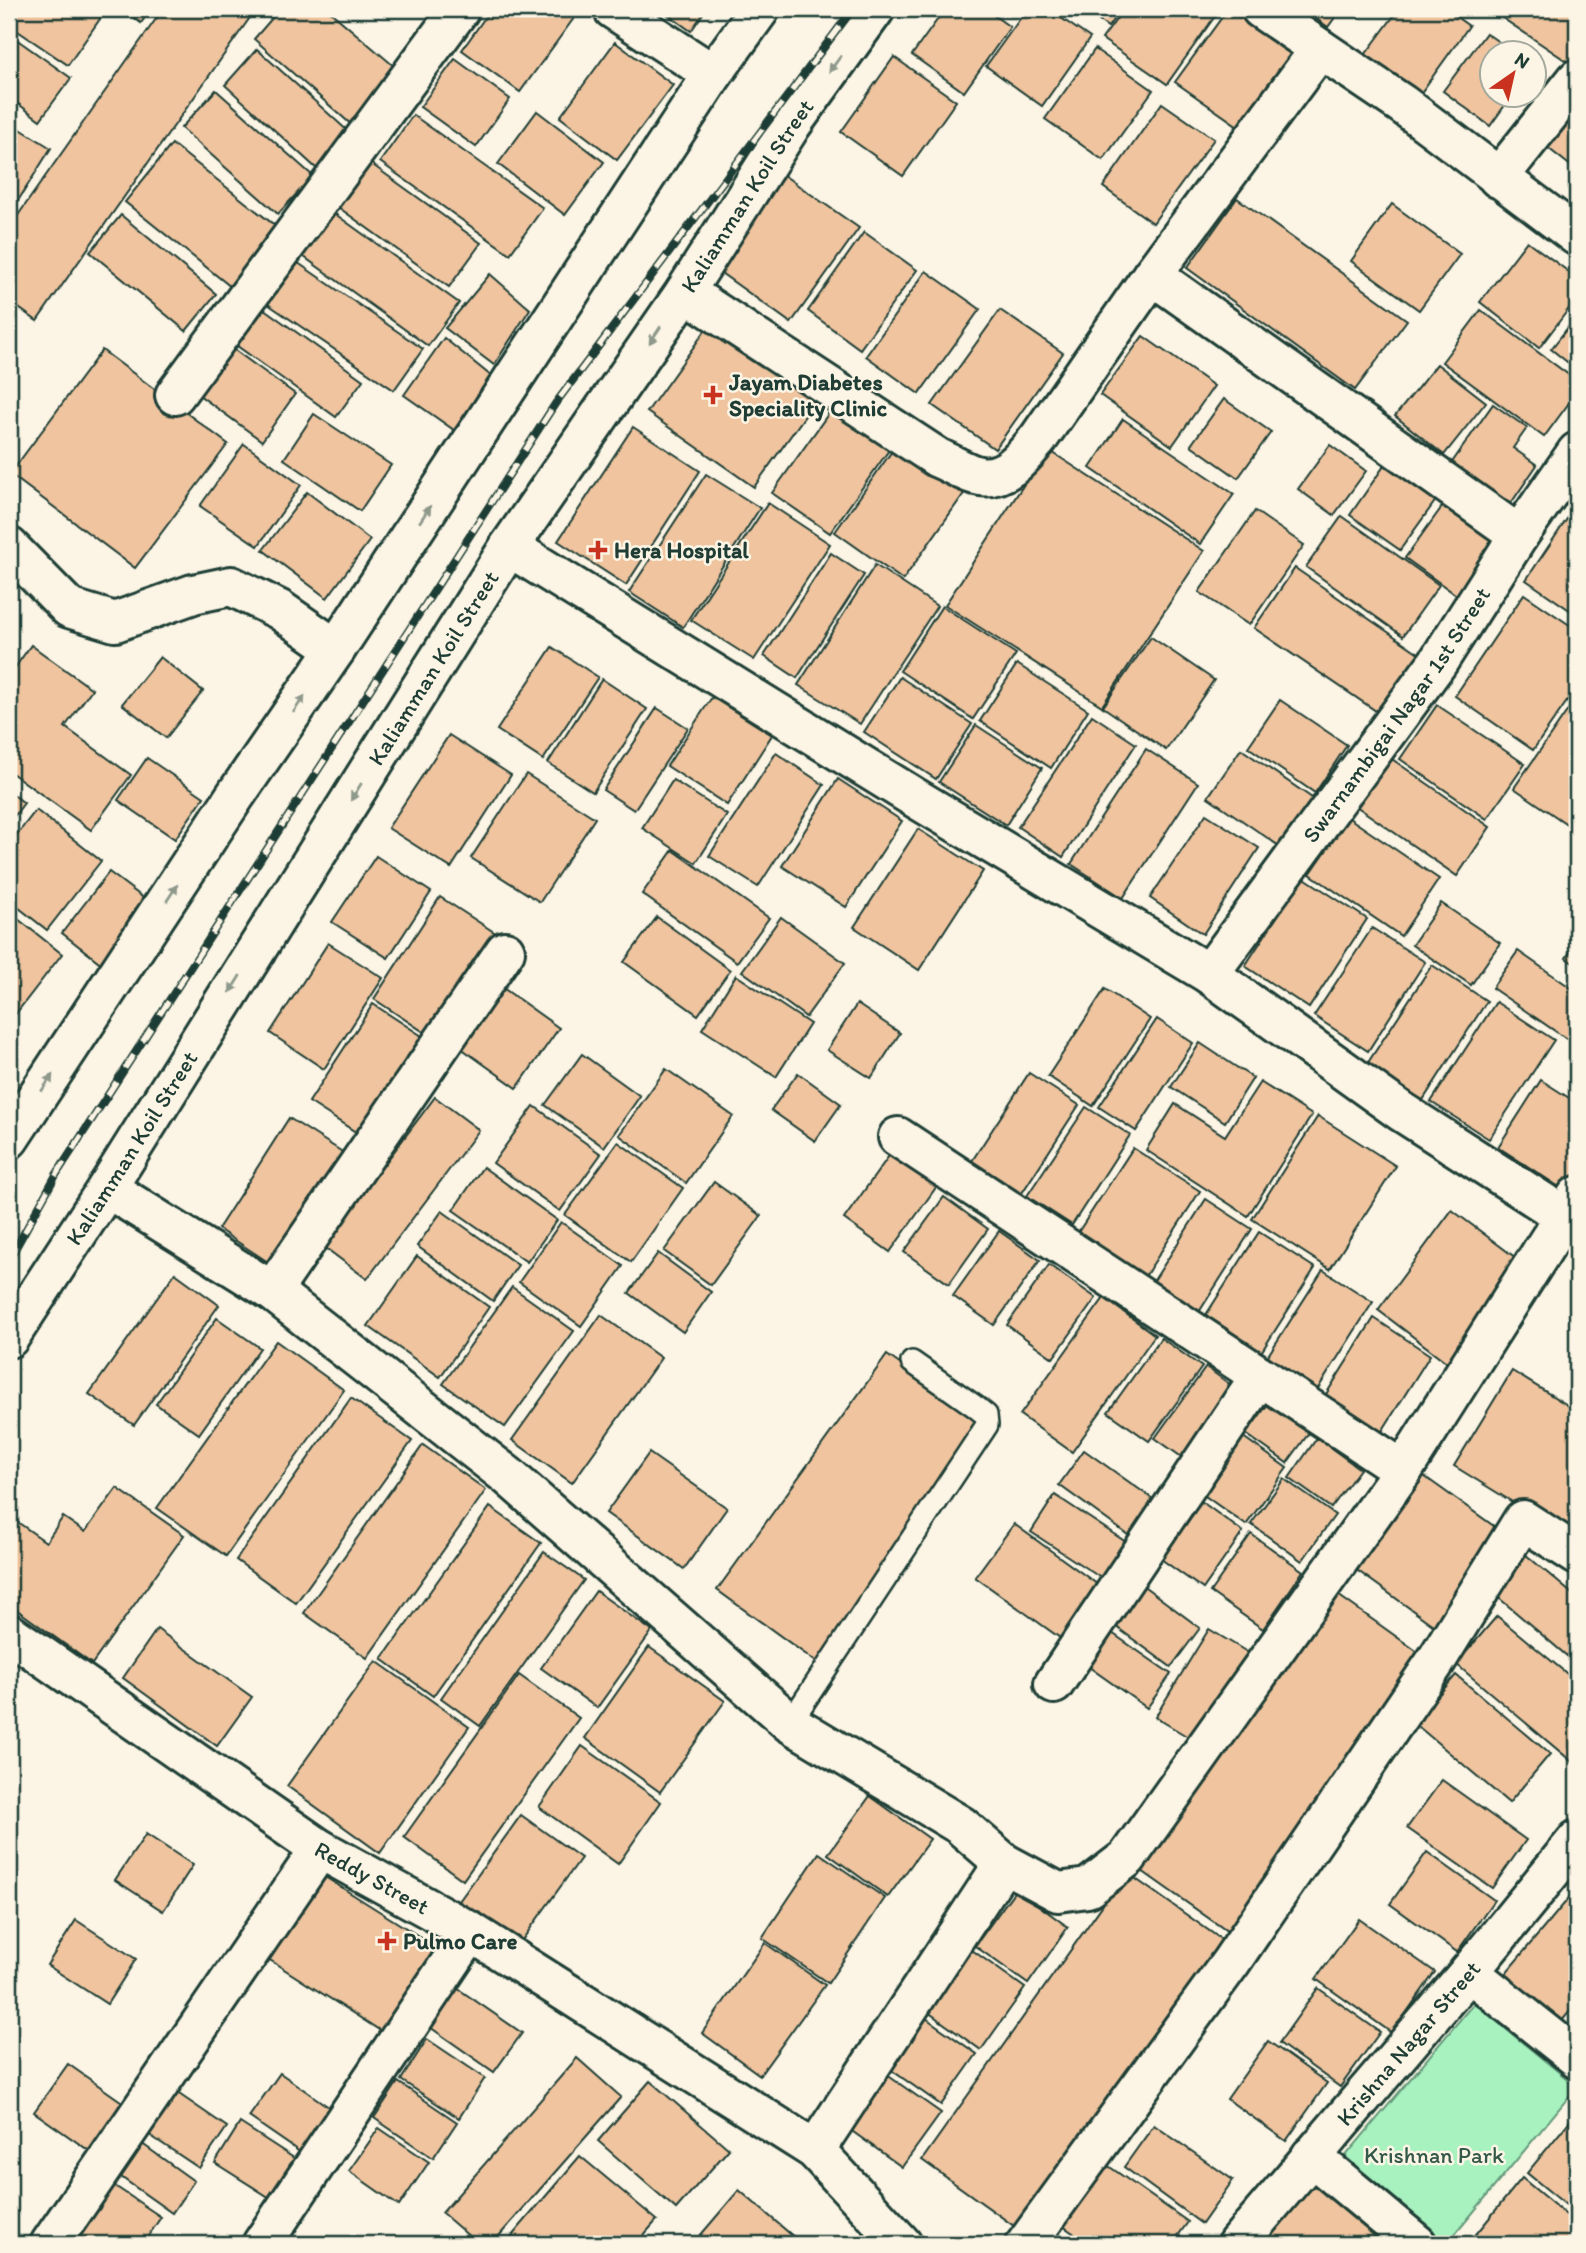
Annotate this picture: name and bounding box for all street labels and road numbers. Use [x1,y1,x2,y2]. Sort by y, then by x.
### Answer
street label: Kaliamman Koil Street [674,93,820,298]
street label: Kaliamman Koil Street [362,565,505,770]
street label: Swarnambigai Nagar 1st Street [1296,582,1496,848]
street label: Kaliamman Koil Street [60,1046,204,1250]
street label: Reddy Street [310,1835,435,1921]
street label: Krishna Nagar Street [1330,1955,1487,2131]

